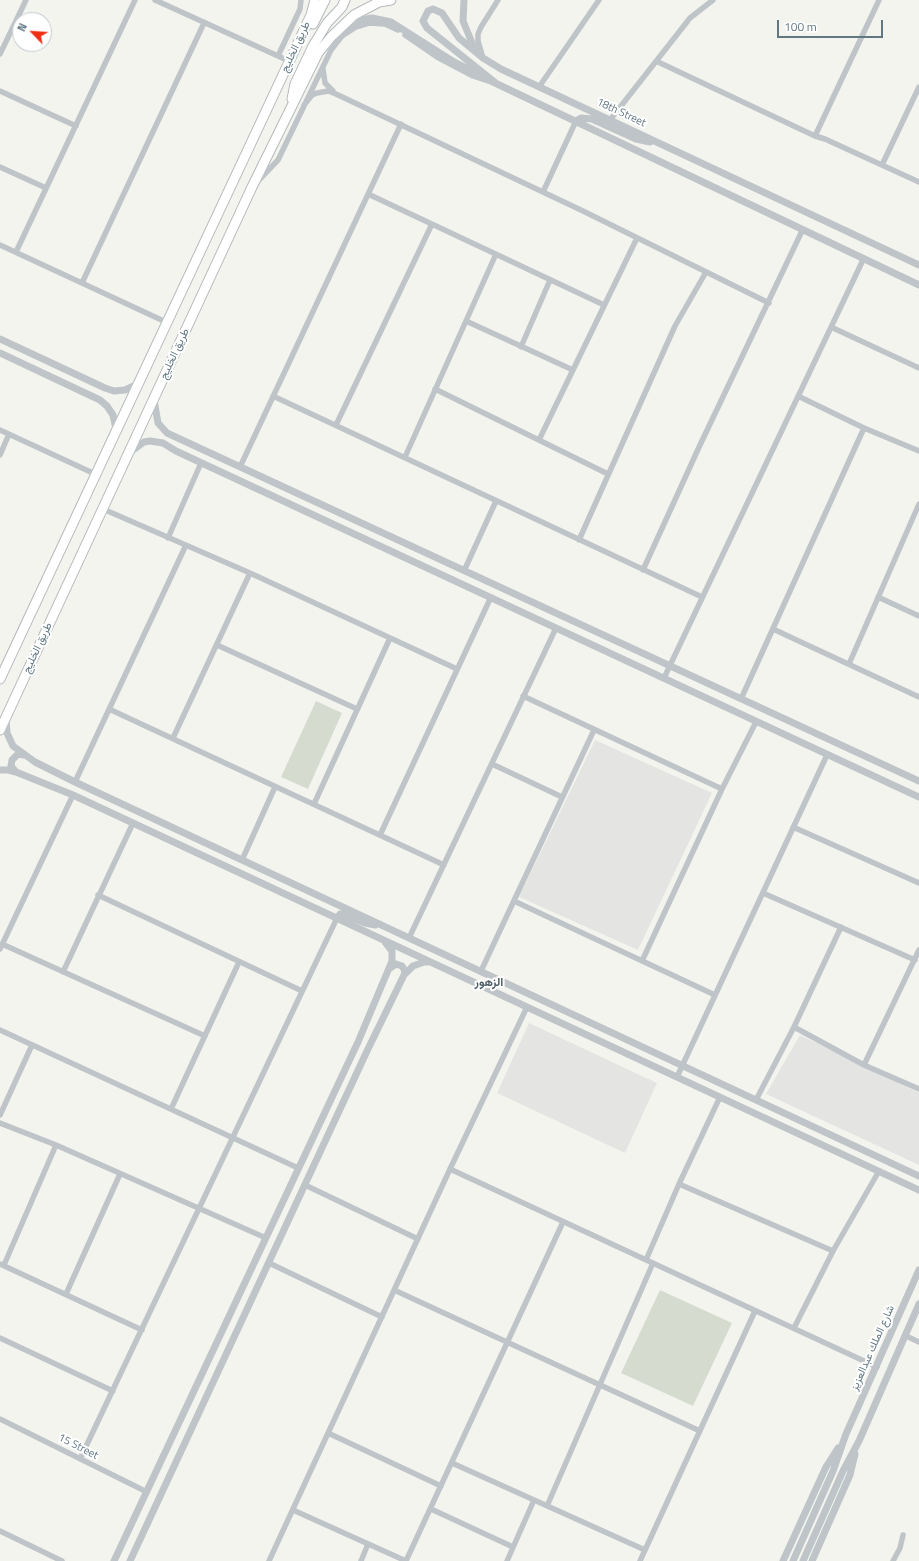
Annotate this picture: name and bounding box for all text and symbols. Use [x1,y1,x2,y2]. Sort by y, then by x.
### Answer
north arrow [12,12,52,52]
scale bar [779,12,885,38]
text: 100 m [784,17,817,36]
street label: طريق الخليج [278,19,314,75]
text: N [13,21,31,34]
street label: 18th Street [594,96,648,130]
street label: طريق الخليج [157,326,193,382]
street label: طريق الخليج [20,620,56,676]
district label: الزهور [475,976,503,990]
street label: شارع الملك عبدالعزيز [848,1303,898,1393]
street label: 15 Street [56,1431,100,1463]

